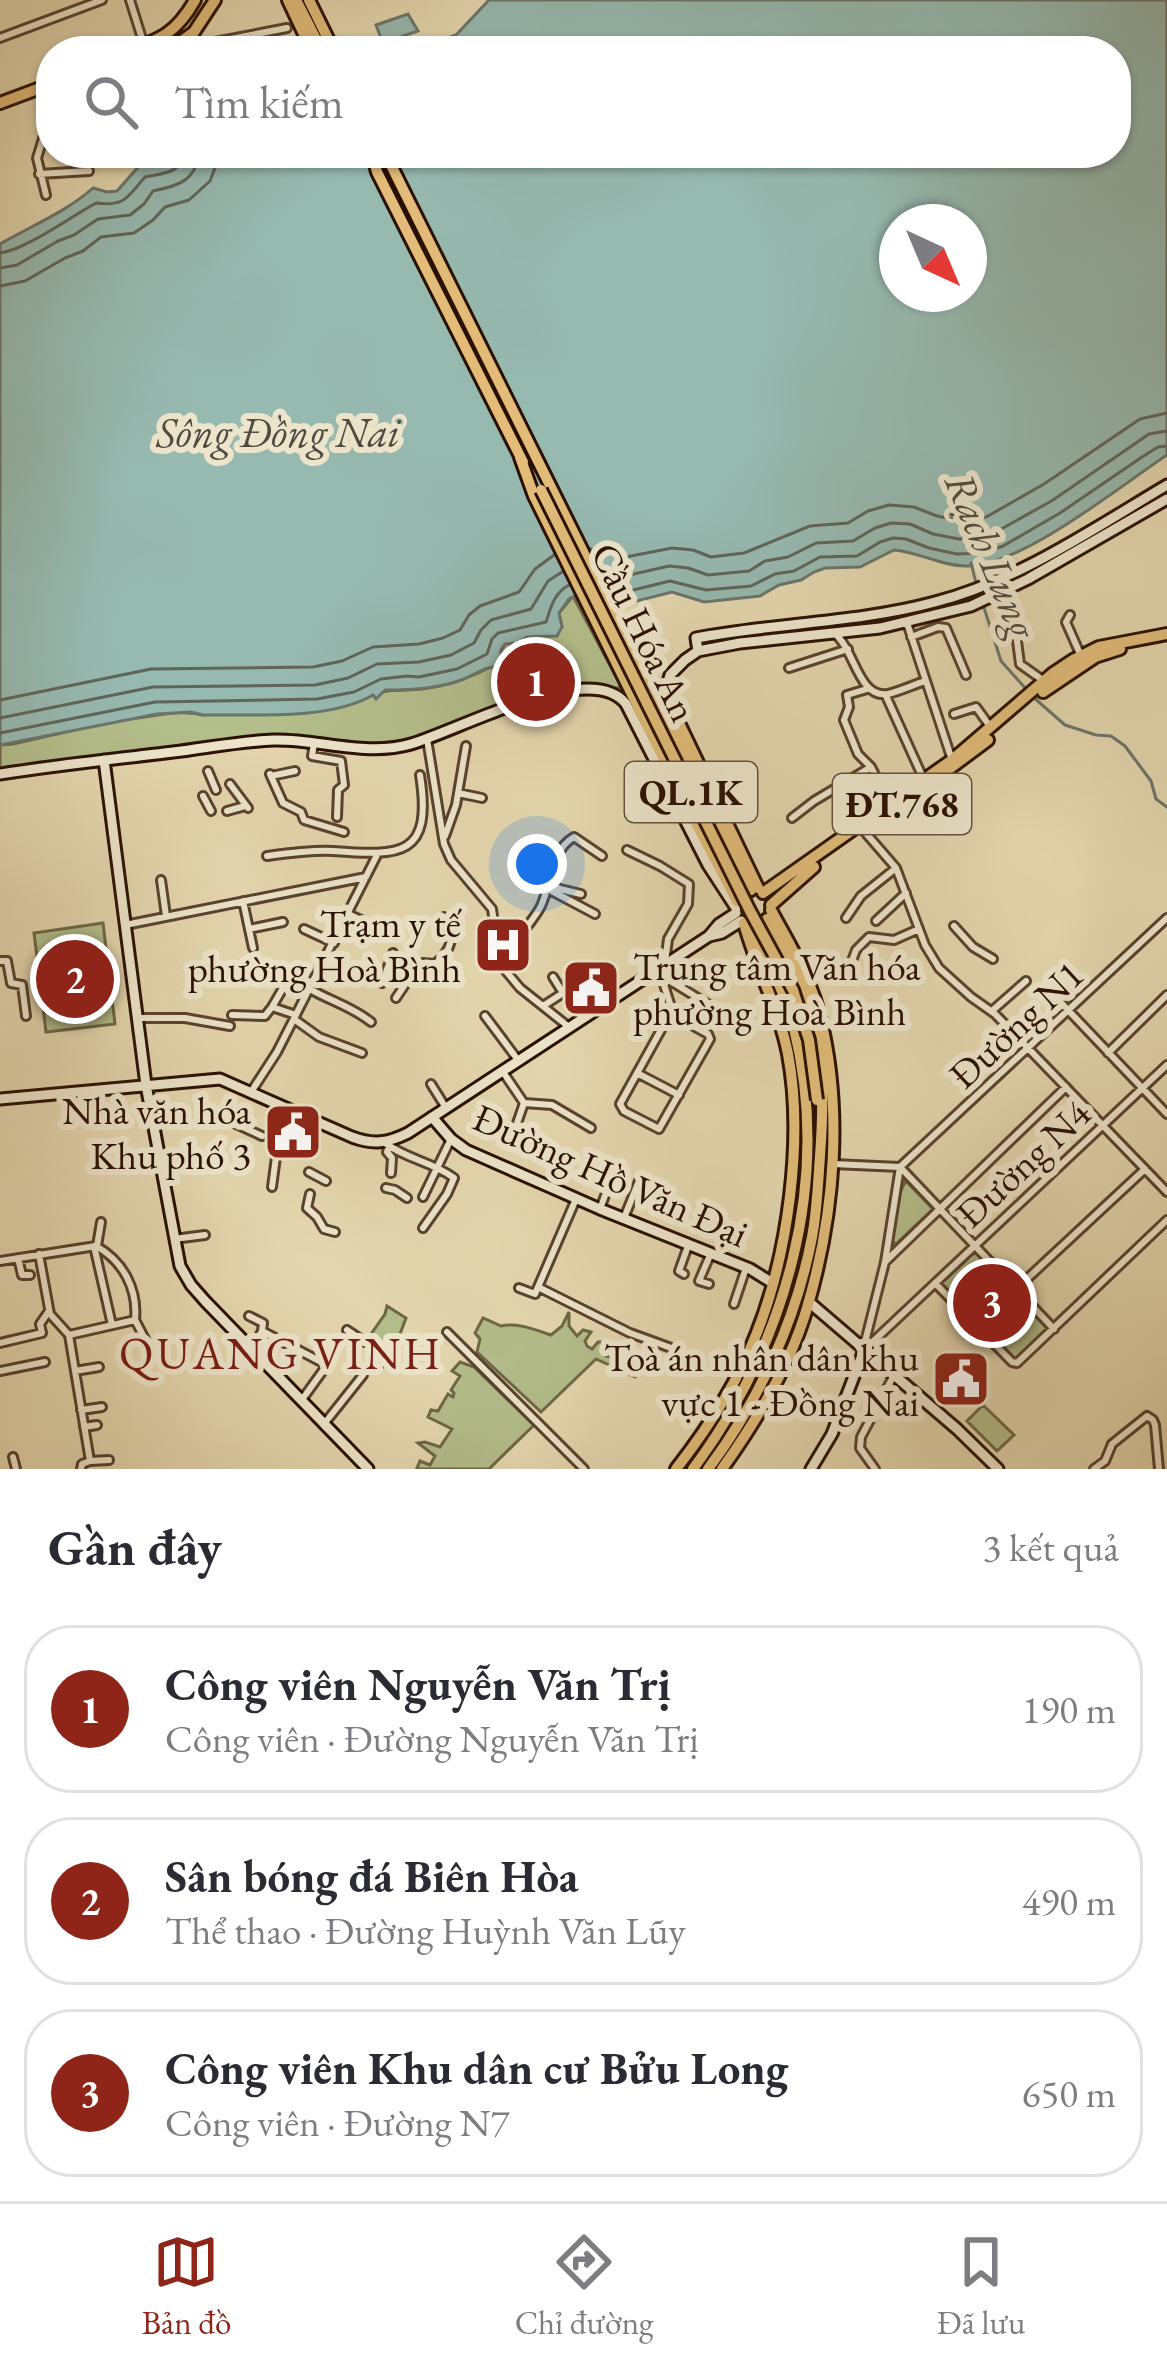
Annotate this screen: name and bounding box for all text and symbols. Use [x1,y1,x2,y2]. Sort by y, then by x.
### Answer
search box [36,36,1131,168]
icon: search [78,69,144,135]
text: Tìm kiếm [174,73,344,131]
north arrow [879,204,987,312]
water label: Sông Đồng Nai [155,405,401,460]
water label: Rạch Lung [932,464,1052,648]
street label: Cầu Hóa An [579,534,710,730]
pin: 1 [497,637,575,727]
road number: QL.1K [625,762,757,822]
road number: ĐT.768 [833,774,971,834]
your location [507,834,567,894]
place label: Trạm y tế phường Hoà Bình [188,898,463,994]
hospital icon: Trạm y tế phường Hoà Bình [472,914,534,976]
pin: 2 [36,934,114,1024]
place label: Trung tâm Văn hóa phường Hoà Bình [633,941,921,1037]
street label: Đường N1 [938,949,1094,1100]
public building icon: Trung tâm Văn hóa phường Hoà Bình [560,957,622,1019]
place label: Nhà văn hóa Khu phố 3 [62,1085,251,1181]
street label: Đường N4 [945,1088,1102,1239]
street label: Đường Hồ Văn Đại [465,1092,756,1259]
public building icon: Nhà văn hóa Khu phố 3 [262,1101,324,1163]
pin: 3 [953,1258,1031,1348]
district label: QUANG VINH [119,1324,443,1382]
place label: Toà án nhân dân khu vực 1 - Đồng Nai [604,1332,919,1428]
public building icon: Toà án nhân dân khu vực 1 - Đồng Nai [930,1348,992,1410]
text: Gần đây [48,1514,222,1580]
text: 3 kết quả [982,1522,1119,1573]
text: Công viên Nguyễn Văn Trị [165,1655,671,1713]
text: 1 [80,1684,100,1735]
text: 190 m [1022,1684,1116,1735]
text: Công viên · Đường Nguyễn Văn Trị [165,1713,699,1764]
text: Sân bóng đá Biên Hòa [165,1847,579,1905]
text: 2 [80,1876,100,1927]
text: 490 m [1022,1876,1116,1927]
text: Thể thao · Đường Huỳnh Văn Lũy [165,1905,686,1956]
text: Công viên Khu dân cư Bửu Long [165,2039,788,2097]
text: 3 [80,2068,100,2119]
text: 650 m [1022,2068,1116,2119]
text: Công viên · Đường N7 [165,2097,509,2148]
tab: Bản đồ [142,2229,231,2344]
tab: Chỉ đường [515,2229,653,2344]
tab: Đã lưu [937,2229,1025,2344]

